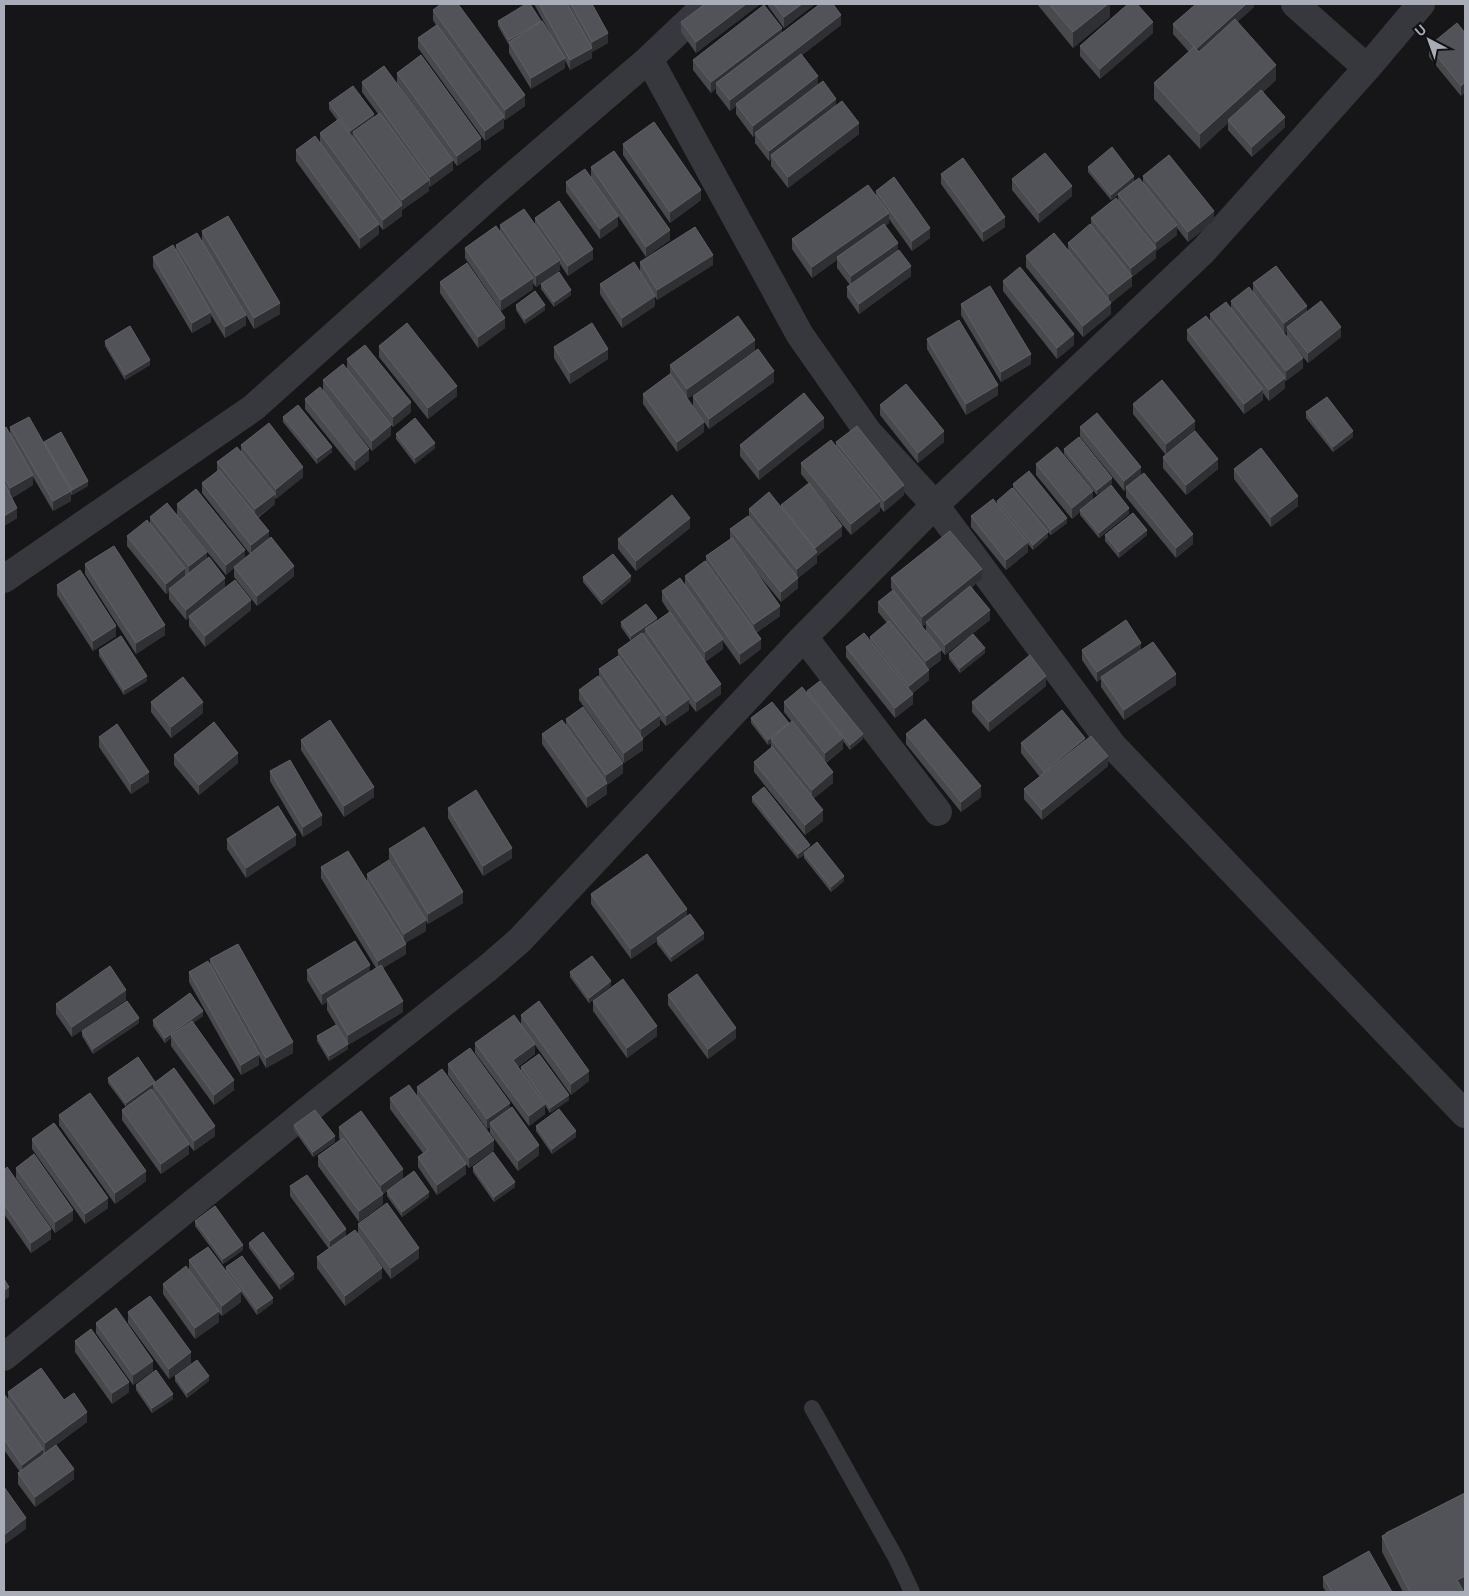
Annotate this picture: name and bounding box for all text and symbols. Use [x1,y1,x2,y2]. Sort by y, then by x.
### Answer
north arrow [1404,15,1454,65]
text: U [1412,21,1429,39]

